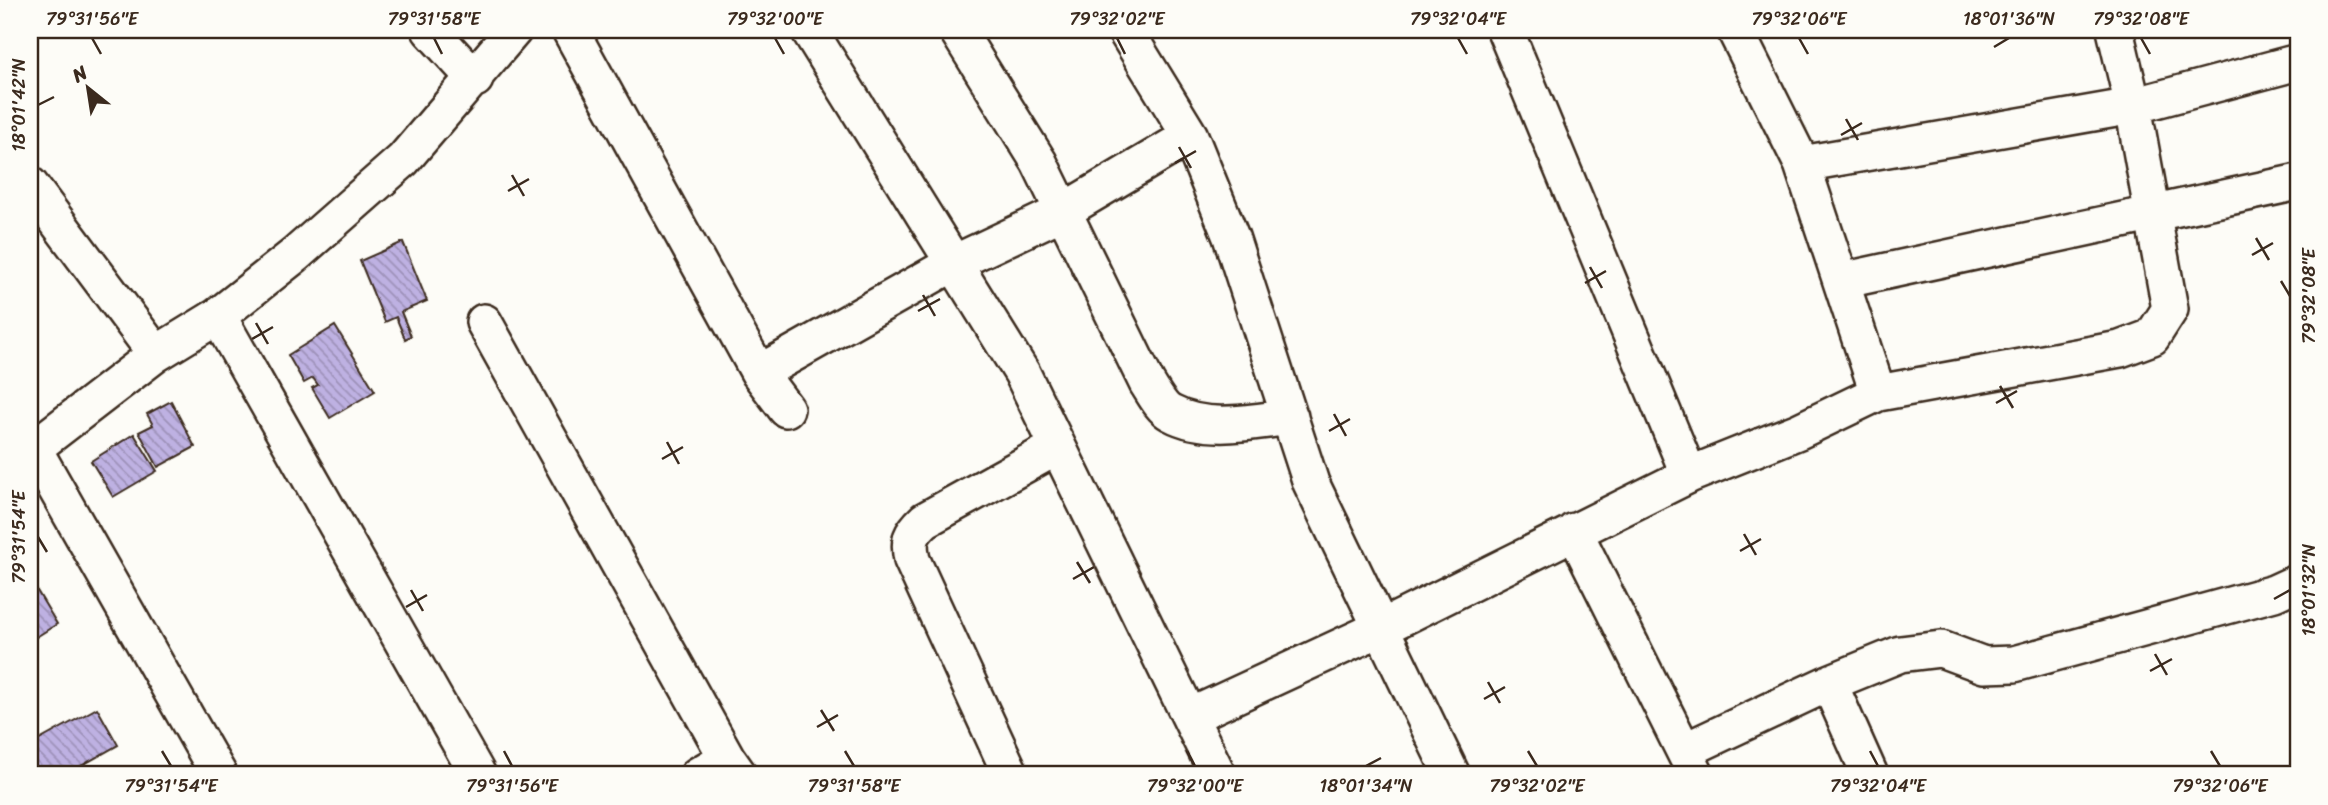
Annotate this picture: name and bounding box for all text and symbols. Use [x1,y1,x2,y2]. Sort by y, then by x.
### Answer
text: 79°31'56"E [46,3,139,35]
text: 79°31'58"E [388,3,481,35]
text: 79°32'00"E [727,3,824,35]
text: 79°32'02"E [1069,3,1166,35]
text: 79°32'04"E [1410,3,1507,35]
text: 79°32'06"E [1751,3,1848,35]
text: 18°01'36"N [1963,3,2056,35]
text: 79°32'08"E [2093,3,2190,35]
north arrow [52,52,122,122]
text: N [65,56,94,92]
text: 18°01'42"N [3,58,35,152]
text: 79°32'08"E [2293,247,2325,344]
text: 79°31'54"E [3,489,35,584]
text: 18°01'32"N [2293,543,2325,636]
text: 79°31'54"E [124,770,219,802]
text: 79°31'56"E [466,770,559,802]
text: 79°31'58"E [808,770,901,802]
text: 79°32'00"E [1147,770,1244,802]
text: 18°01'34"N [1319,770,1413,802]
text: 79°32'02"E [1489,770,1586,802]
text: 79°32'04"E [1830,770,1927,802]
text: 79°32'06"E [2172,770,2269,802]

